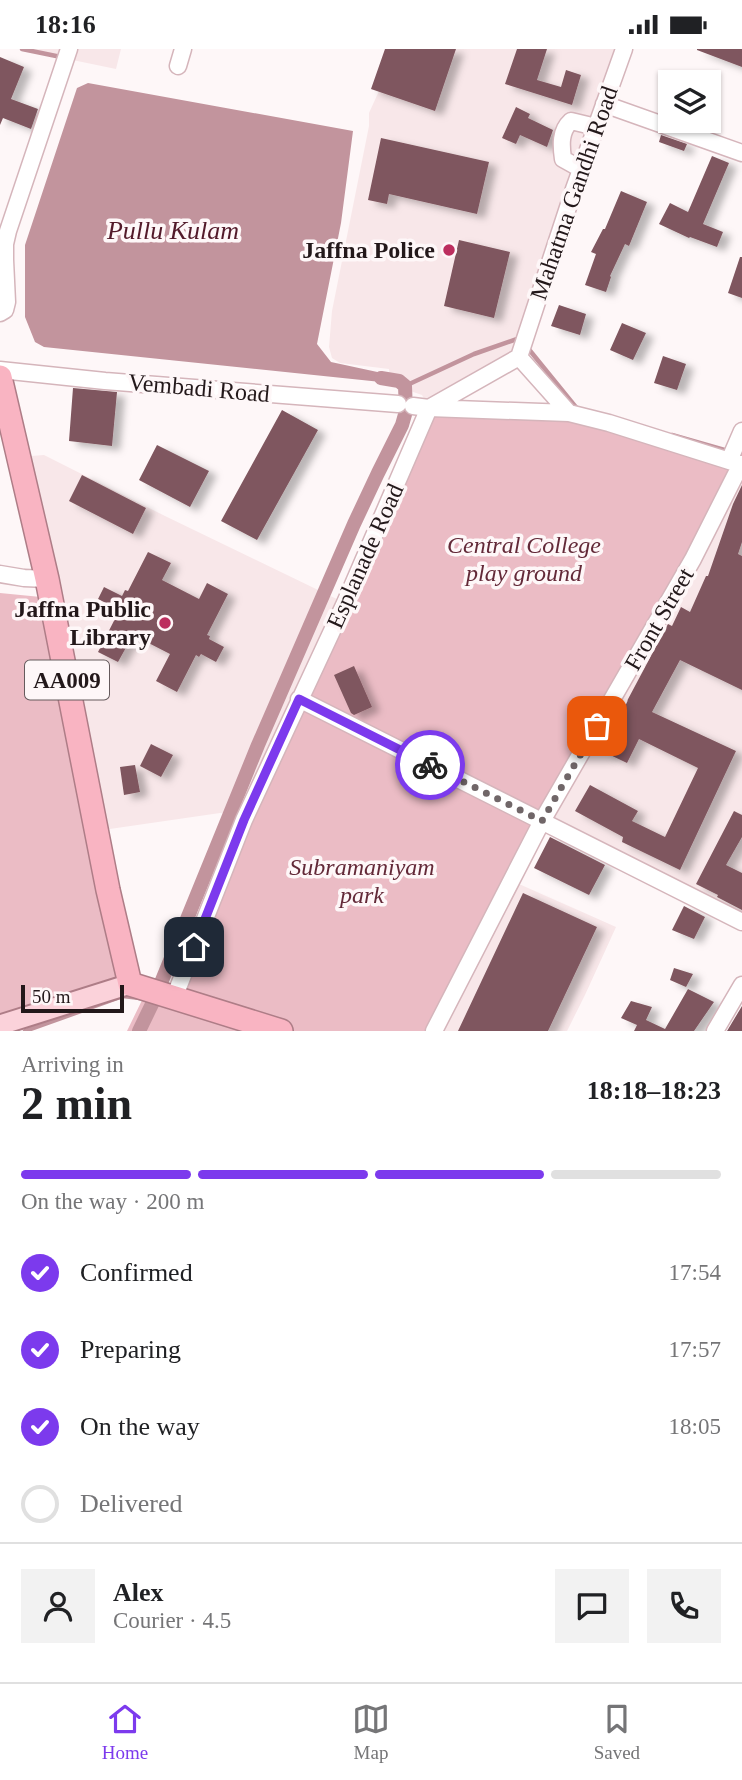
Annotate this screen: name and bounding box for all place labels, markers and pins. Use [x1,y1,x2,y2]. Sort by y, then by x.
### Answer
place label: Jaffna Police [302,237,435,263]
marker: Jaffna Police [441,242,457,258]
place label: Jaffna Public Library [14,596,151,650]
marker: Jaffna Public Library [157,615,173,631]
pin [567,696,627,756]
pin [164,917,224,977]

